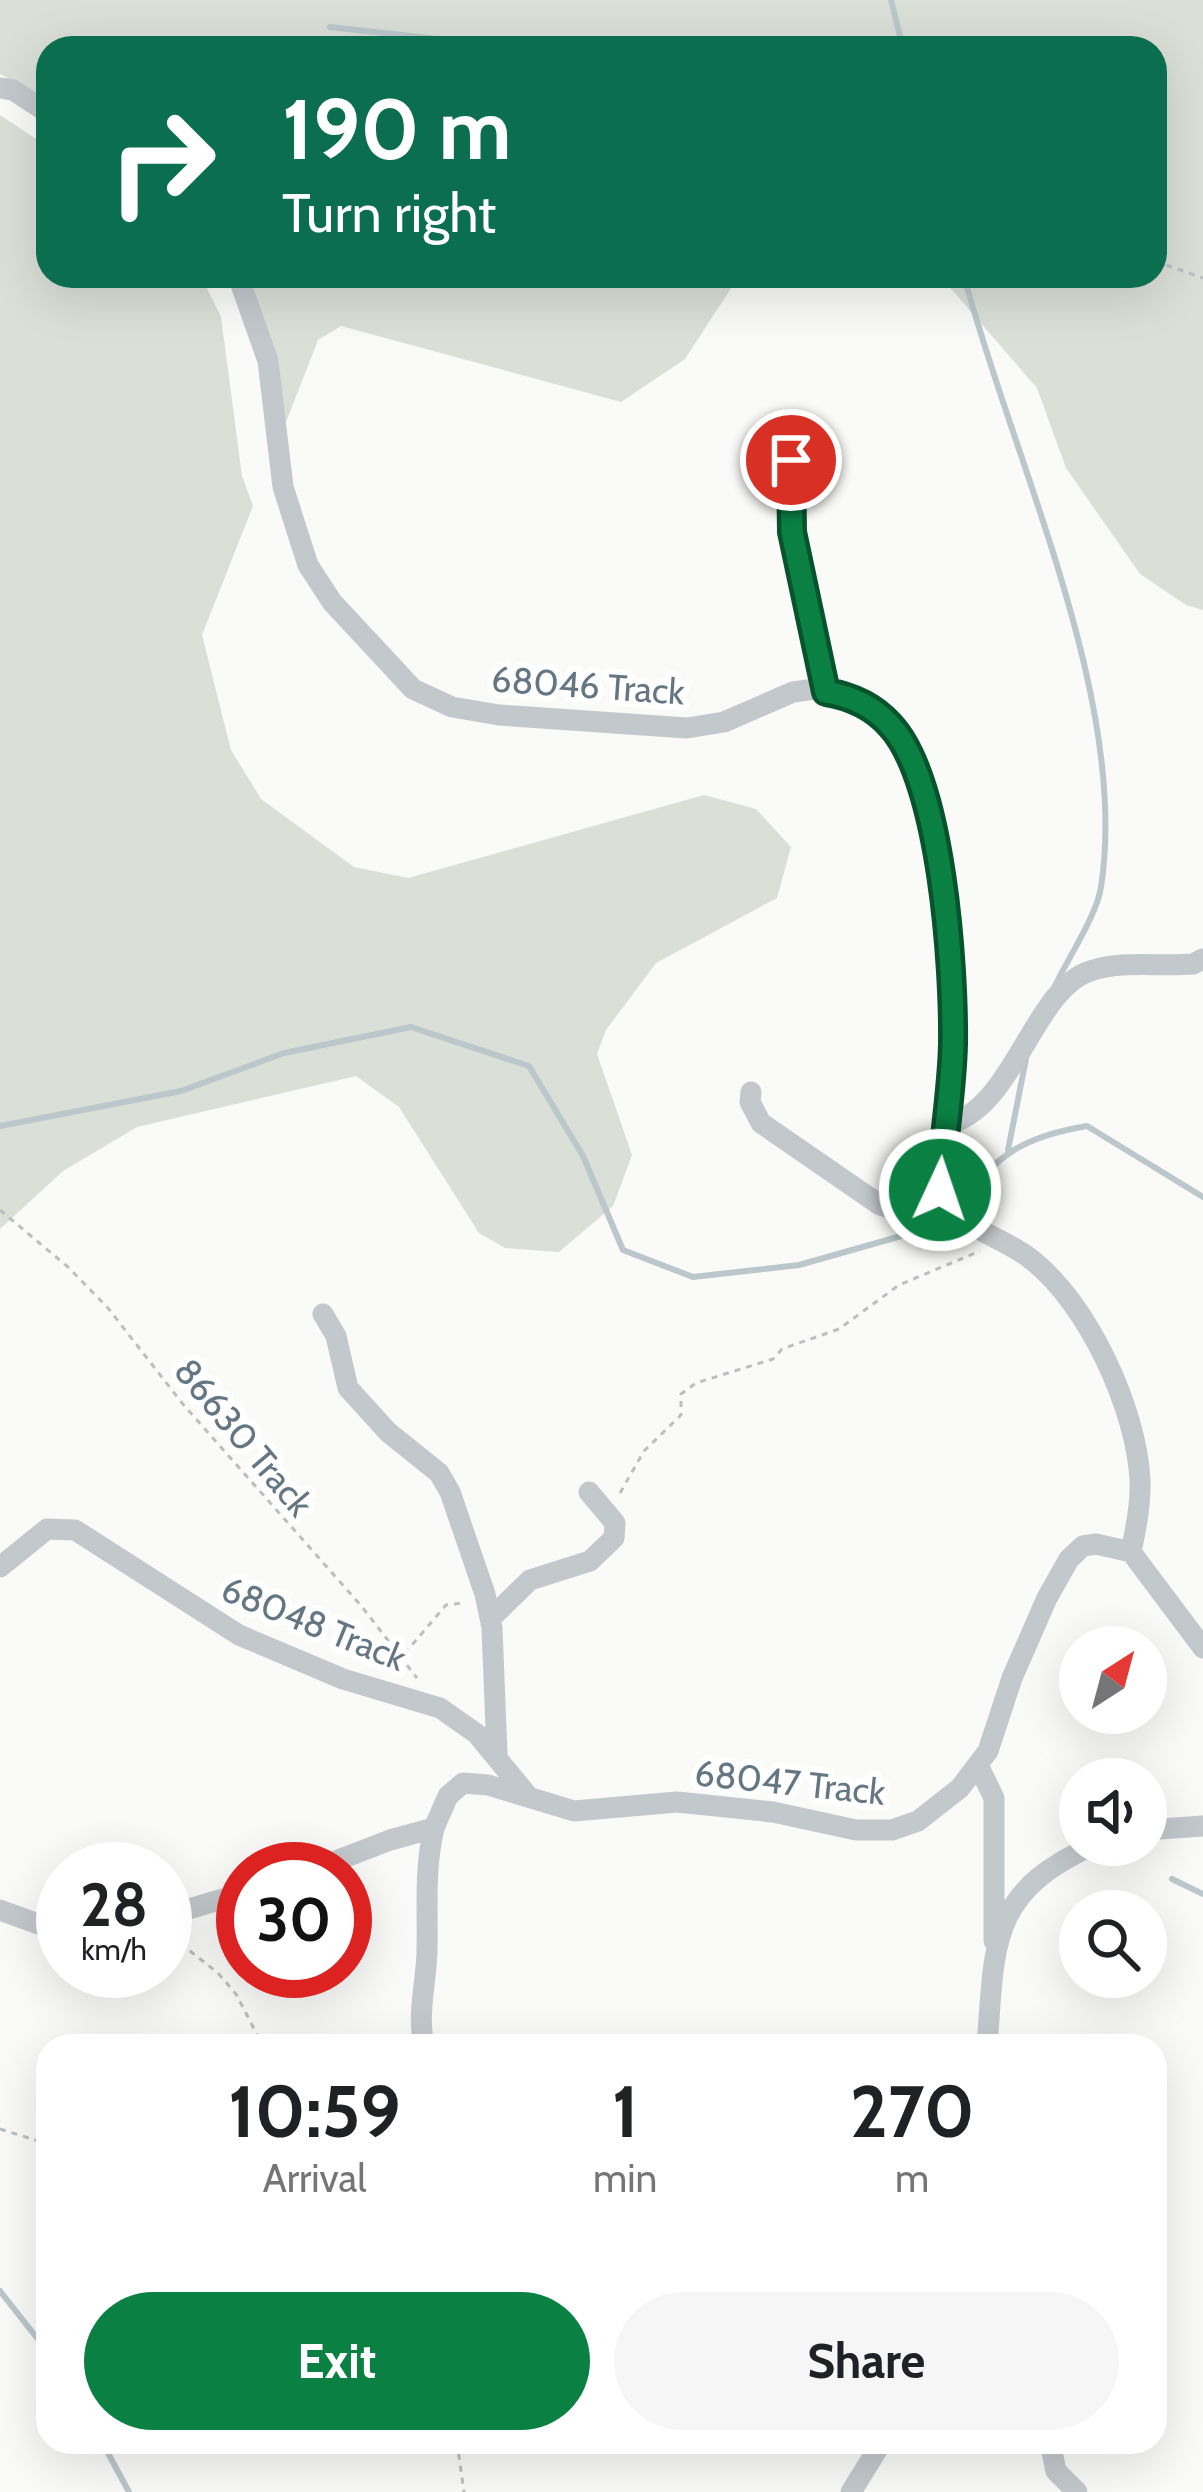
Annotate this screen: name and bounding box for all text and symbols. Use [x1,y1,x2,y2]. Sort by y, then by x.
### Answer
text: 190 m [282,78,511,180]
icon: right [84,84,240,240]
text: Turn right [282,180,496,246]
pin [740,409,842,511]
icon: arrive [758,427,824,493]
street label: 68046 Track [490,656,687,714]
position arrow [877,1127,1003,1253]
street label: 86630 Track [165,1349,323,1525]
street label: 68048 Track [215,1566,413,1680]
north arrow [1059,1626,1167,1734]
map controls [1059,1626,1167,1998]
street label: 68047 Track [693,1750,888,1814]
button: sound [1059,1758,1167,1866]
speed limit sign: 30 [216,1842,372,1998]
text: 28 [80,1868,148,1941]
button: search [1059,1890,1167,1998]
text: km/h [81,1931,147,1968]
text: 10:59 [228,2068,401,2155]
text: 1 [612,2068,639,2155]
text: 270 [850,2068,975,2155]
text: Arrival [263,2154,366,2202]
text: min [593,2154,657,2202]
text: m [895,2154,929,2202]
button: Exit [84,2292,590,2430]
button: Share [614,2292,1119,2430]

